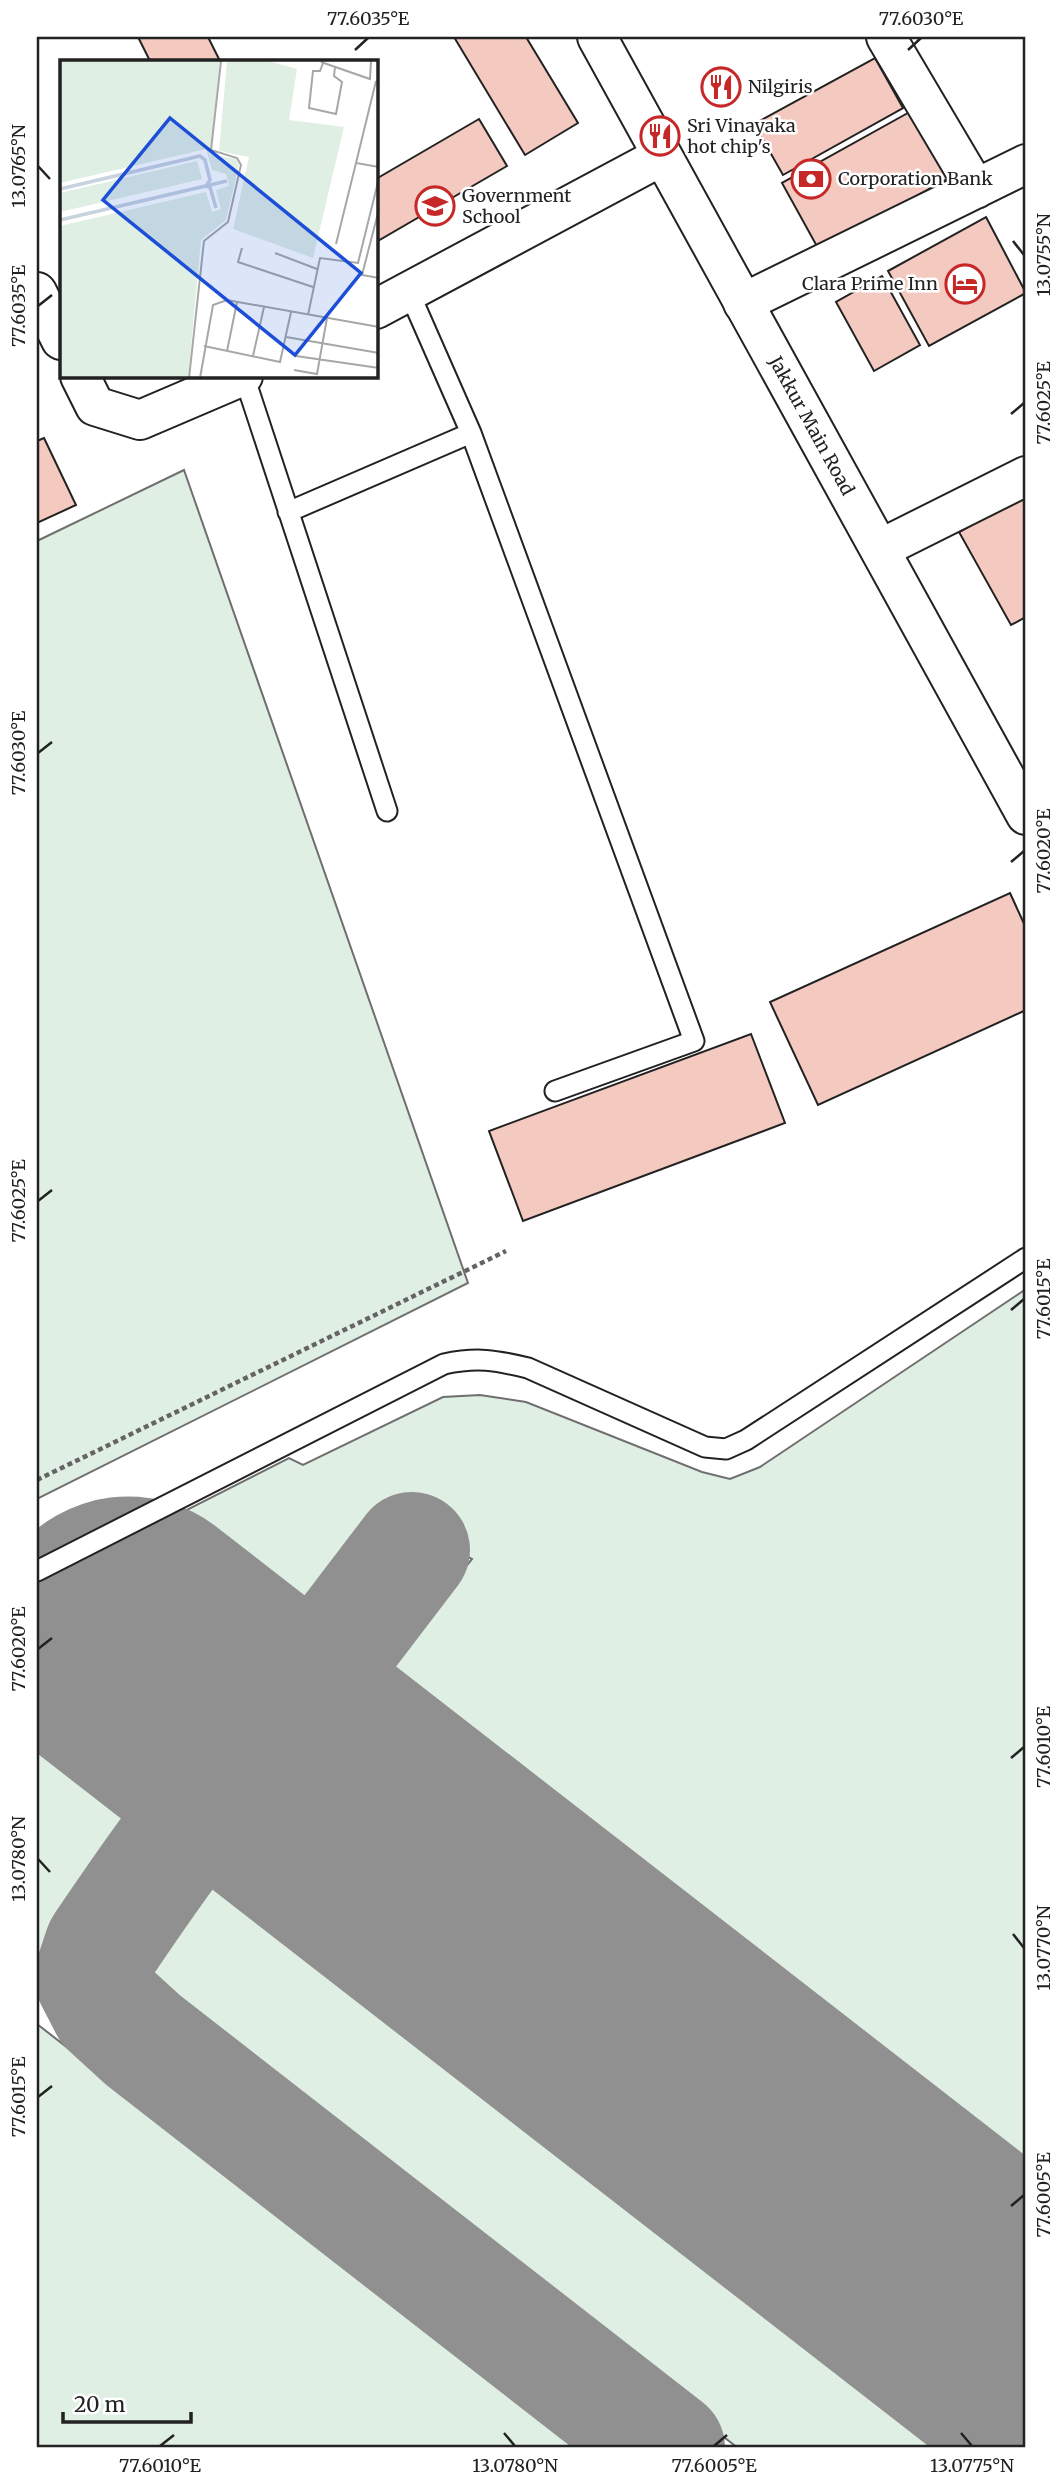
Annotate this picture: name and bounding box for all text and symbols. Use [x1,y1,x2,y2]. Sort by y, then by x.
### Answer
text: 77.6035°E [327,7,410,30]
text: 77.6030°E [879,7,964,30]
inset map [60,60,378,378]
restaurant icon: Nilgiris [700,66,742,108]
place label: Nilgiris [748,75,813,98]
place label: Sri Vinayaka hot chip's [687,114,796,158]
restaurant icon: Sri Vinayaka hot chip's [639,115,681,157]
text: 13.0765°N [7,124,30,208]
bank icon: Corporation Bank [790,158,832,200]
place label: Corporation Bank [838,167,993,190]
place label: Government School [462,184,571,228]
school or university icon: Government School [414,185,456,227]
text: 13.0755°N [1032,213,1055,297]
hotel icon: Clara Prime Inn [944,263,986,305]
text: 77.6035°E [7,264,30,347]
place label: Clara Prime Inn [802,272,938,295]
street label: Jakkur Main Road [764,351,859,499]
text: 77.6025°E [1032,361,1055,445]
text: 77.6030°E [7,710,30,795]
text: 77.6020°E [1032,808,1055,893]
text: 77.6025°E [7,1159,30,1243]
text: 77.6015°E [1032,1258,1055,1339]
text: 77.6020°E [7,1606,30,1691]
text: 77.6010°E [1032,1706,1055,1788]
text: 13.0780°N [7,1816,30,1902]
text: 13.0770°N [1032,1905,1055,1991]
text: 77.6015°E [7,2056,30,2137]
text: 77.6005°E [1032,2152,1055,2238]
scale bar [63,2380,191,2424]
text: 20 m [74,2391,126,2418]
text: 77.6010°E [119,2454,201,2477]
text: 13.0780°N [472,2454,558,2477]
text: 77.6005°E [671,2454,757,2477]
text: 13.0775°N [930,2454,1014,2477]

